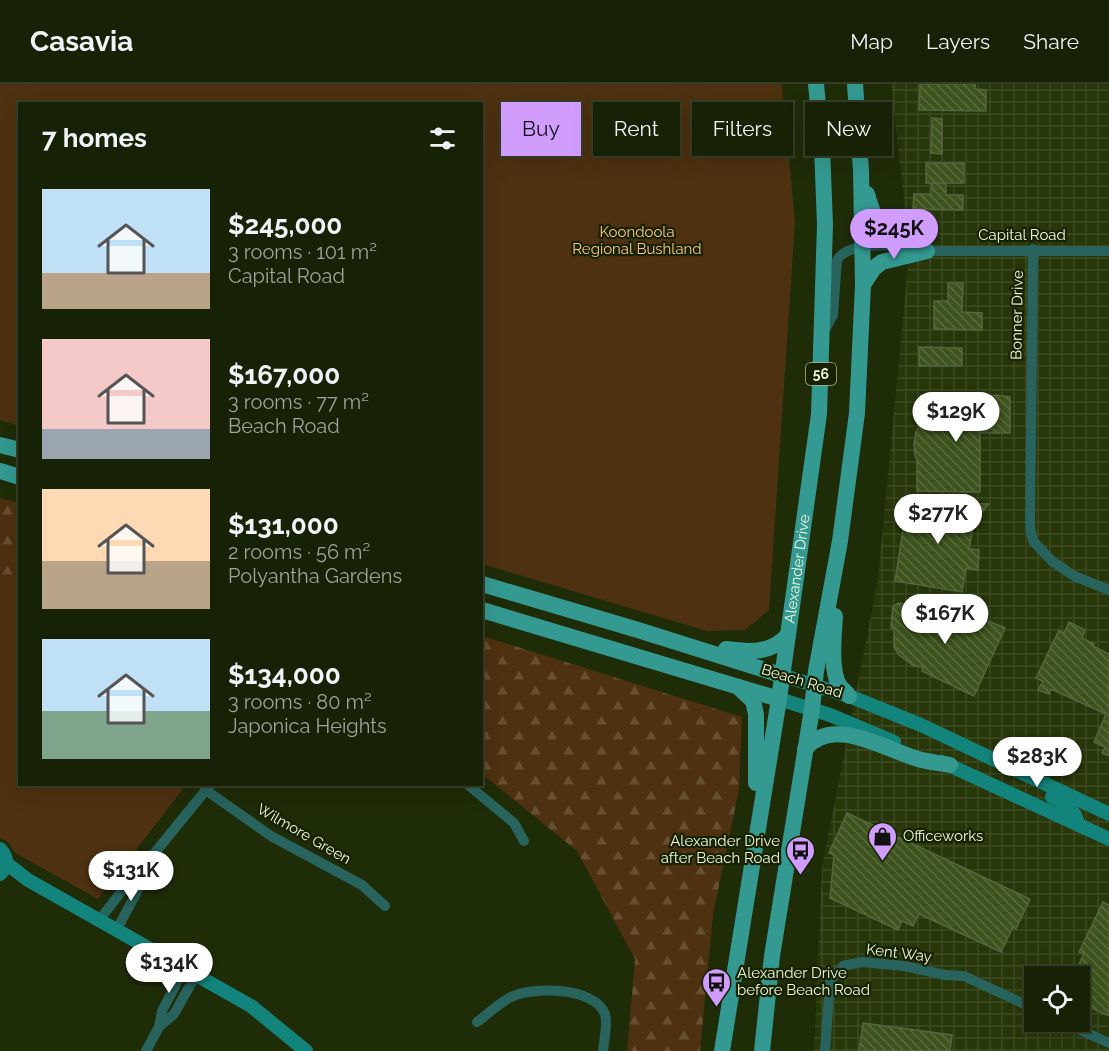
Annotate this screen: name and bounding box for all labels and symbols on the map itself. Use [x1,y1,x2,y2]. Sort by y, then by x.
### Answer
pin: $245K [852,209,936,260]
park label: Koondoola Regional Bushland [572,223,702,258]
street label: Capital Road [978,226,1066,244]
street label: Bonner Drive [1007,270,1027,360]
road number: 56 [806,363,836,385]
pin: $129K [914,392,998,443]
pin: $277K [896,494,980,545]
street label: Alexander Drive [781,513,814,625]
pin: $167K [903,594,987,645]
street label: Beach Road [759,660,845,702]
pin: $283K [995,737,1079,788]
street label: Wilmore Green [254,800,354,868]
shop icon: Officeworks [866,820,898,862]
place label: Officeworks [903,827,983,845]
place label: Alexander Drive after Beach Road [661,832,780,867]
bus stop icon: Alexander Drive after Beach Road [785,834,817,876]
pin: $131K [89,851,173,902]
street label: Kent Way [865,940,933,966]
pin: $134K [127,943,211,994]
place label: Alexander Drive before Beach Road [737,964,870,999]
bus stop icon: Alexander Drive before Beach Road [700,966,732,1008]

